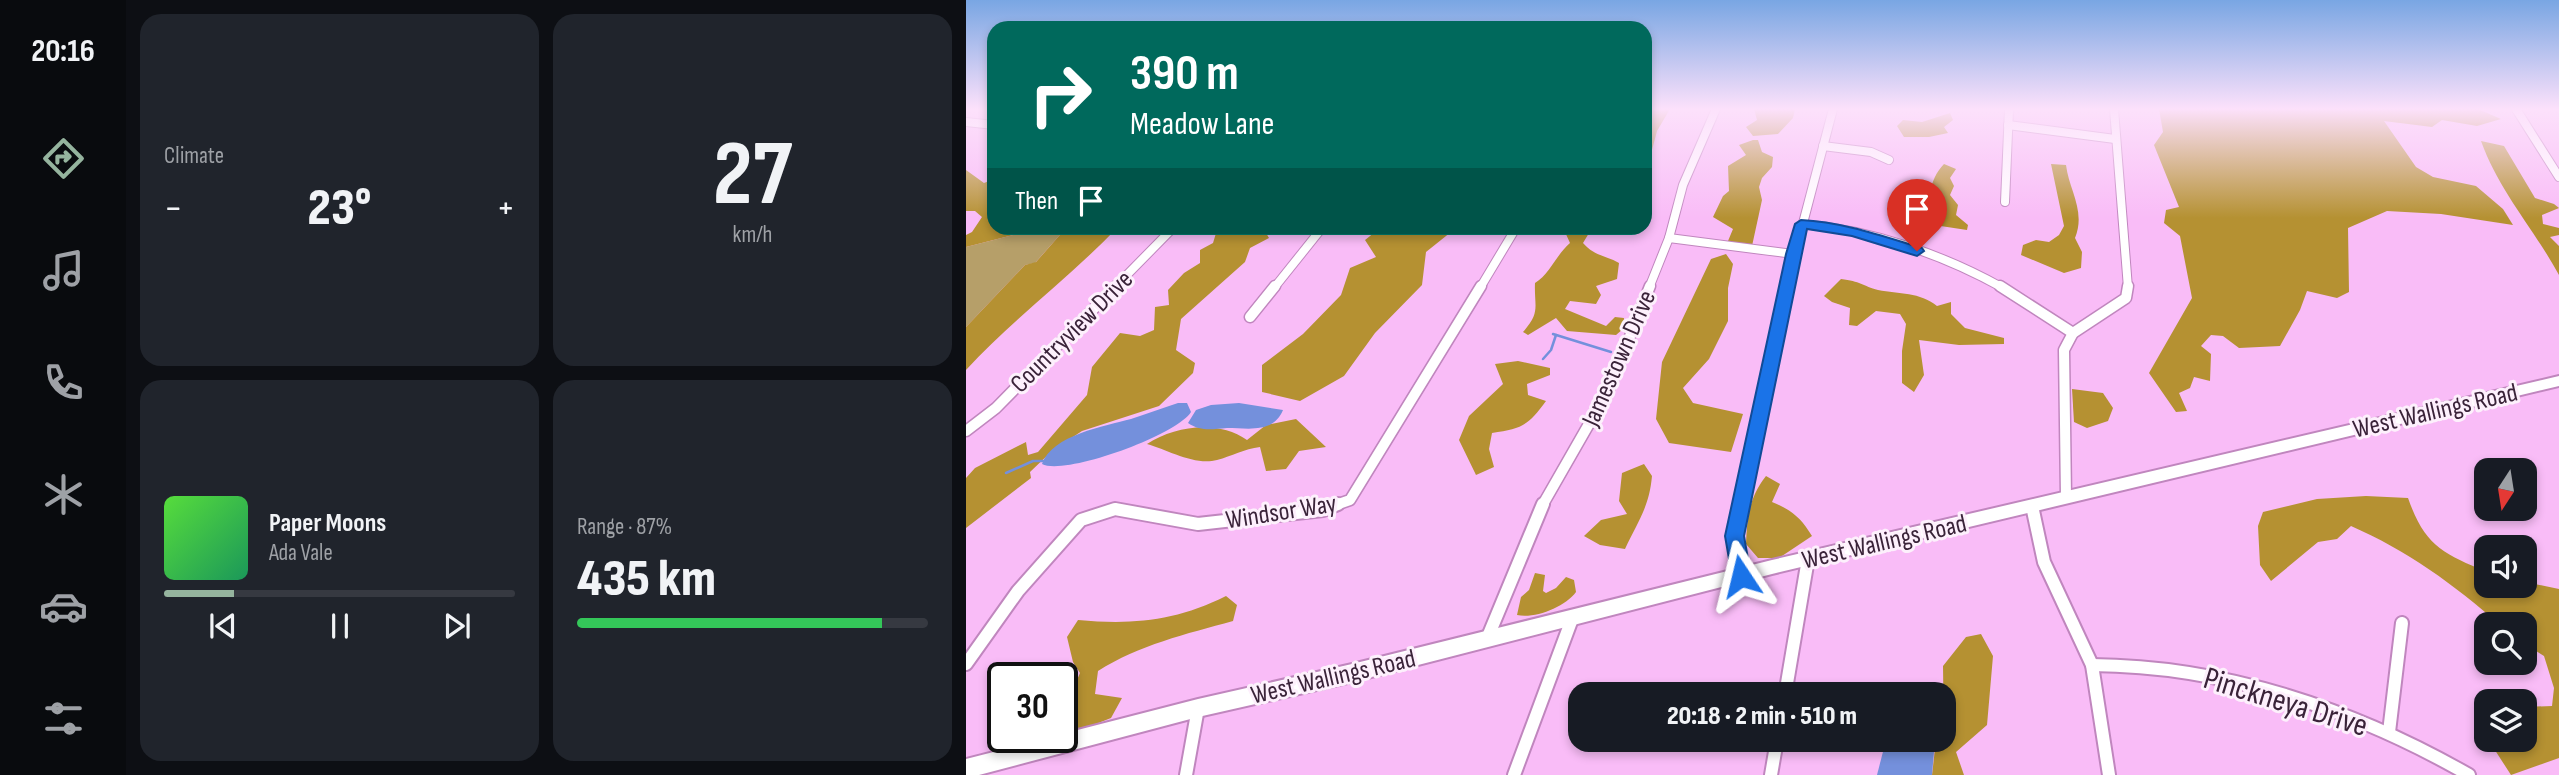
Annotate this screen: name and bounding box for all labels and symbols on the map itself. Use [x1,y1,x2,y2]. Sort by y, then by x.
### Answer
pin [1887,179,1947,251]
street label: Countryview Drive [1004,264,1140,400]
street label: Jamestown Drive [1575,286,1663,432]
street label: West Wallings Road [2350,377,2521,445]
north arrow [2474,458,2538,522]
street label: Windsor Way [1224,488,1339,537]
street label: West Wallings Road [1799,508,1970,576]
position arrow [1704,539,1778,613]
street label: West Wallings Road [1248,643,1419,711]
street label: Pinckneya Drive [2199,659,2372,746]
speed limit sign: 30 [987,662,1078,753]

